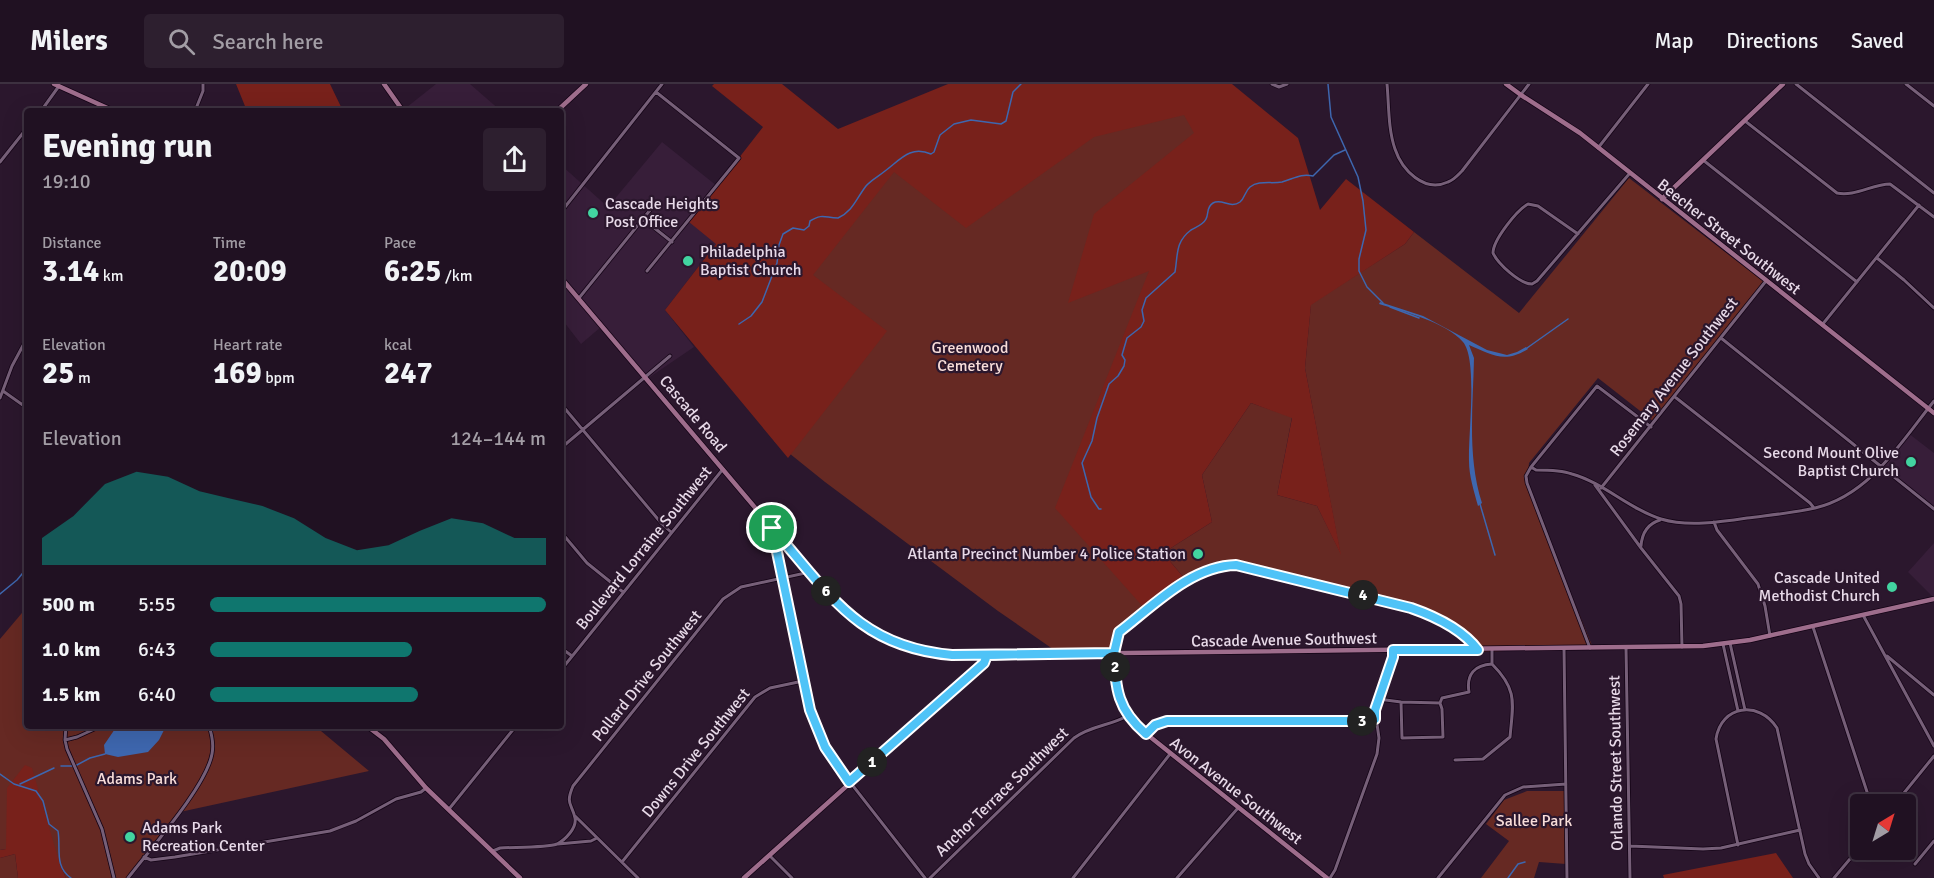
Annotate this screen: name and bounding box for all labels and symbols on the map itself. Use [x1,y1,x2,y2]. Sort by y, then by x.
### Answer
street label: Beecher Street Southwest [1653,175,1805,299]
place label: Cascade Heights Post Office [605,194,718,232]
marker: Cascade Heights Post Office [586,206,600,220]
place label: Philadelphia Baptist Church [700,242,801,280]
marker: Philadelphia Baptist Church [681,254,695,268]
street label: Rosemary Avenue Southwest [1606,293,1743,461]
park label: Greenwood Cemetery [932,338,1008,376]
street label: Cascade Road [655,371,731,457]
place label: Second Mount Olive Baptist Church [1763,443,1899,481]
marker: Second Mount Olive Baptist Church [1904,455,1918,469]
street label: Boulevard Lorraine Southwest [572,462,716,634]
pin [746,502,797,553]
place label: Atlanta Precinct Number 4 Police Station [907,544,1186,564]
marker: Atlanta Precinct Number 4 Police Station [1191,547,1205,561]
place label: Cascade United Methodist Church [1759,568,1880,606]
pin: 6 [811,576,841,606]
pin: 4 [1348,580,1378,610]
marker: Cascade United Methodist Church [1885,580,1899,594]
street label: Pollard Drive Southwest [588,606,706,746]
street label: Cascade Avenue Southwest [1191,628,1377,652]
pin: 2 [1100,652,1130,682]
street label: Orlando Street Southwest [1604,675,1628,851]
street label: Downs Drive Southwest [638,684,755,822]
pin: 3 [1347,706,1377,736]
street label: Anchor Terrace Southwest [931,723,1073,861]
street label: Avon Avenue Southwest [1166,733,1307,849]
pin: 1 [857,747,887,777]
park label: Adams Park [97,769,177,789]
north arrow [1850,794,1916,860]
park label: Sallee Park [1496,811,1572,831]
place label: Adams Park Recreation Center [142,818,265,856]
marker: Adams Park Recreation Center [123,830,137,844]

